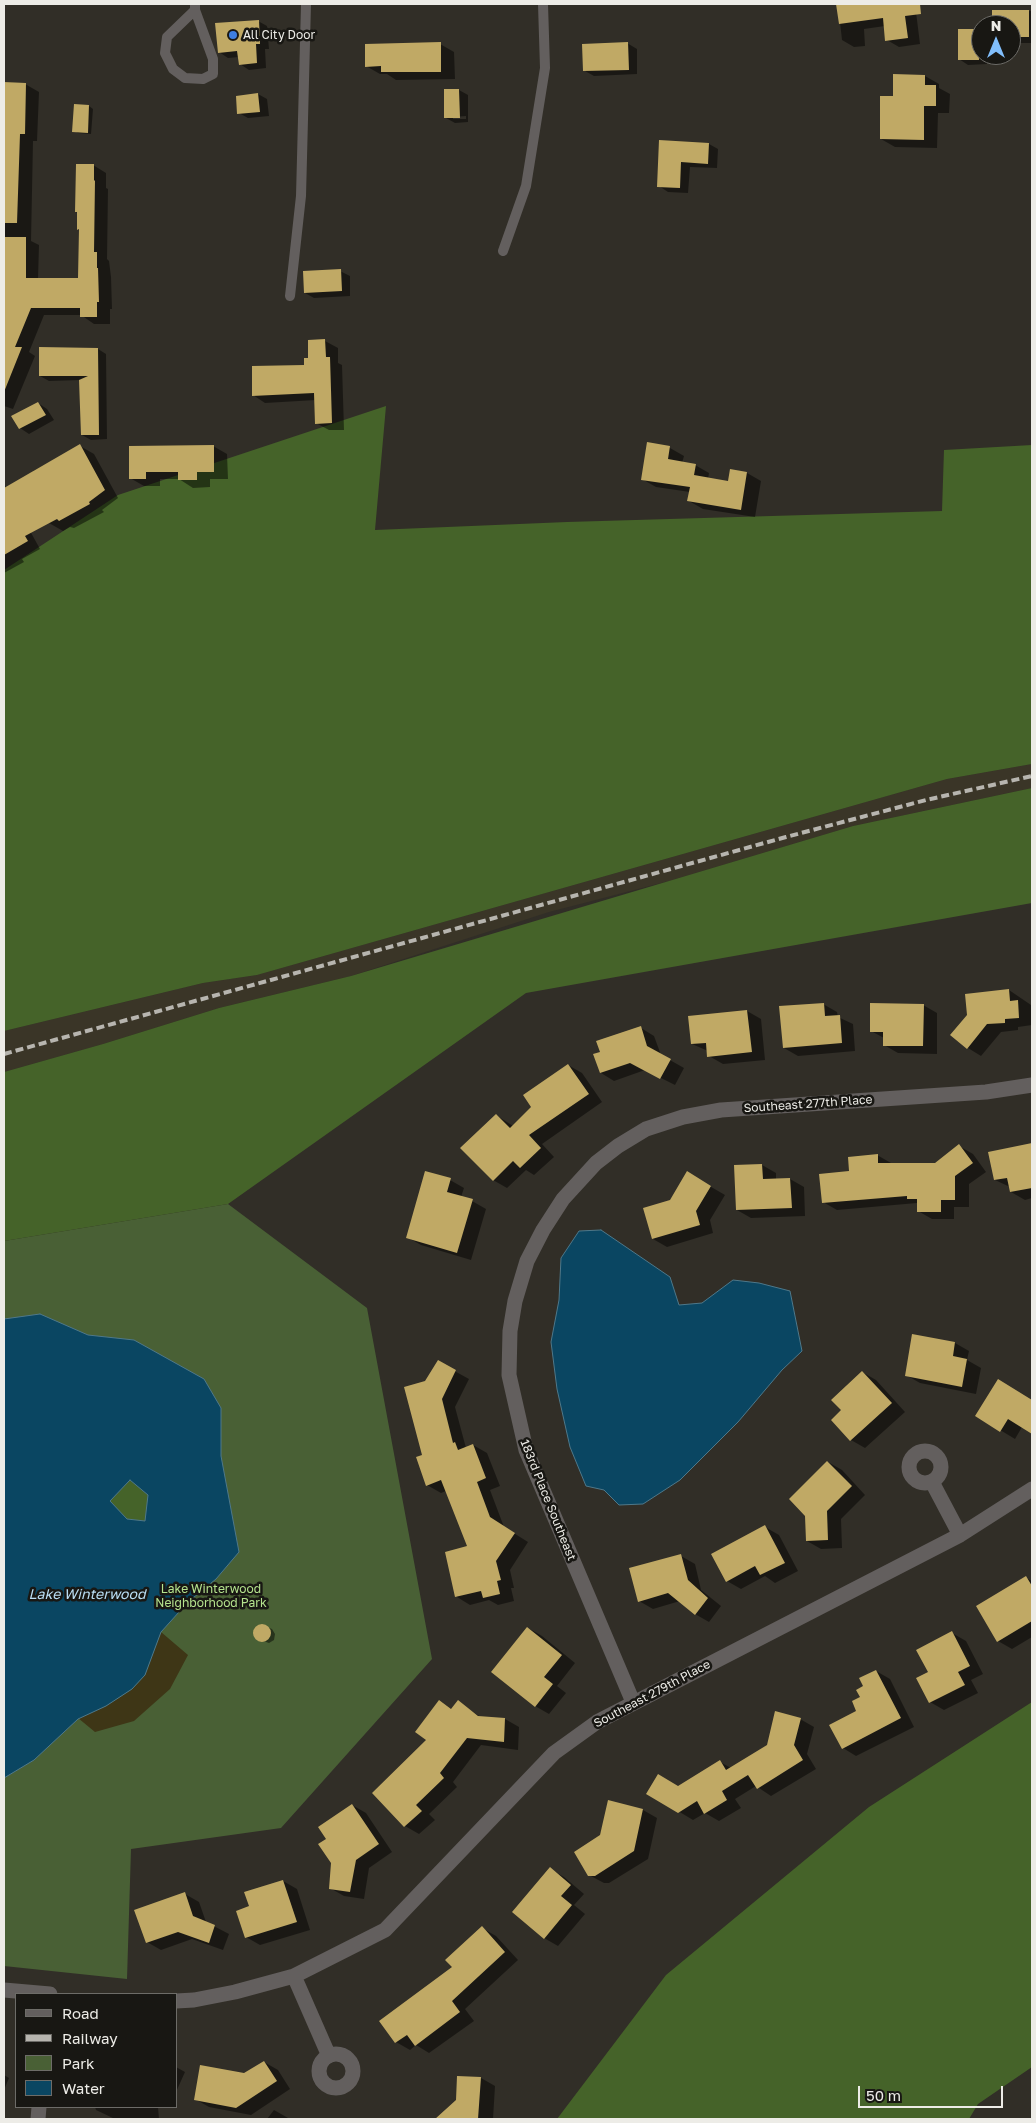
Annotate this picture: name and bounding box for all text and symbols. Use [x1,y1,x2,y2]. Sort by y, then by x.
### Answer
north arrow [971,15,1021,65]
text: N [991,17,1001,34]
place label: All City Door [243,28,315,42]
marker: All City Door [227,29,239,41]
street label: Southeast 277th Place [743,1092,873,1116]
street label: 183rd Place Southeast [517,1437,579,1563]
park label: Lake Winterwood Neighborhood Park [155,1582,267,1610]
water label: Lake Winterwood [28,1587,146,1603]
street label: Southeast 279th Place [591,1657,713,1731]
legend [15,1993,178,2108]
text: Road [62,2004,99,2022]
text: Railway [62,2029,118,2047]
text: Park [62,2054,94,2072]
scale bar [861,2076,1006,2108]
text: Water [62,2079,105,2097]
text: 50 m [866,2086,901,2104]

